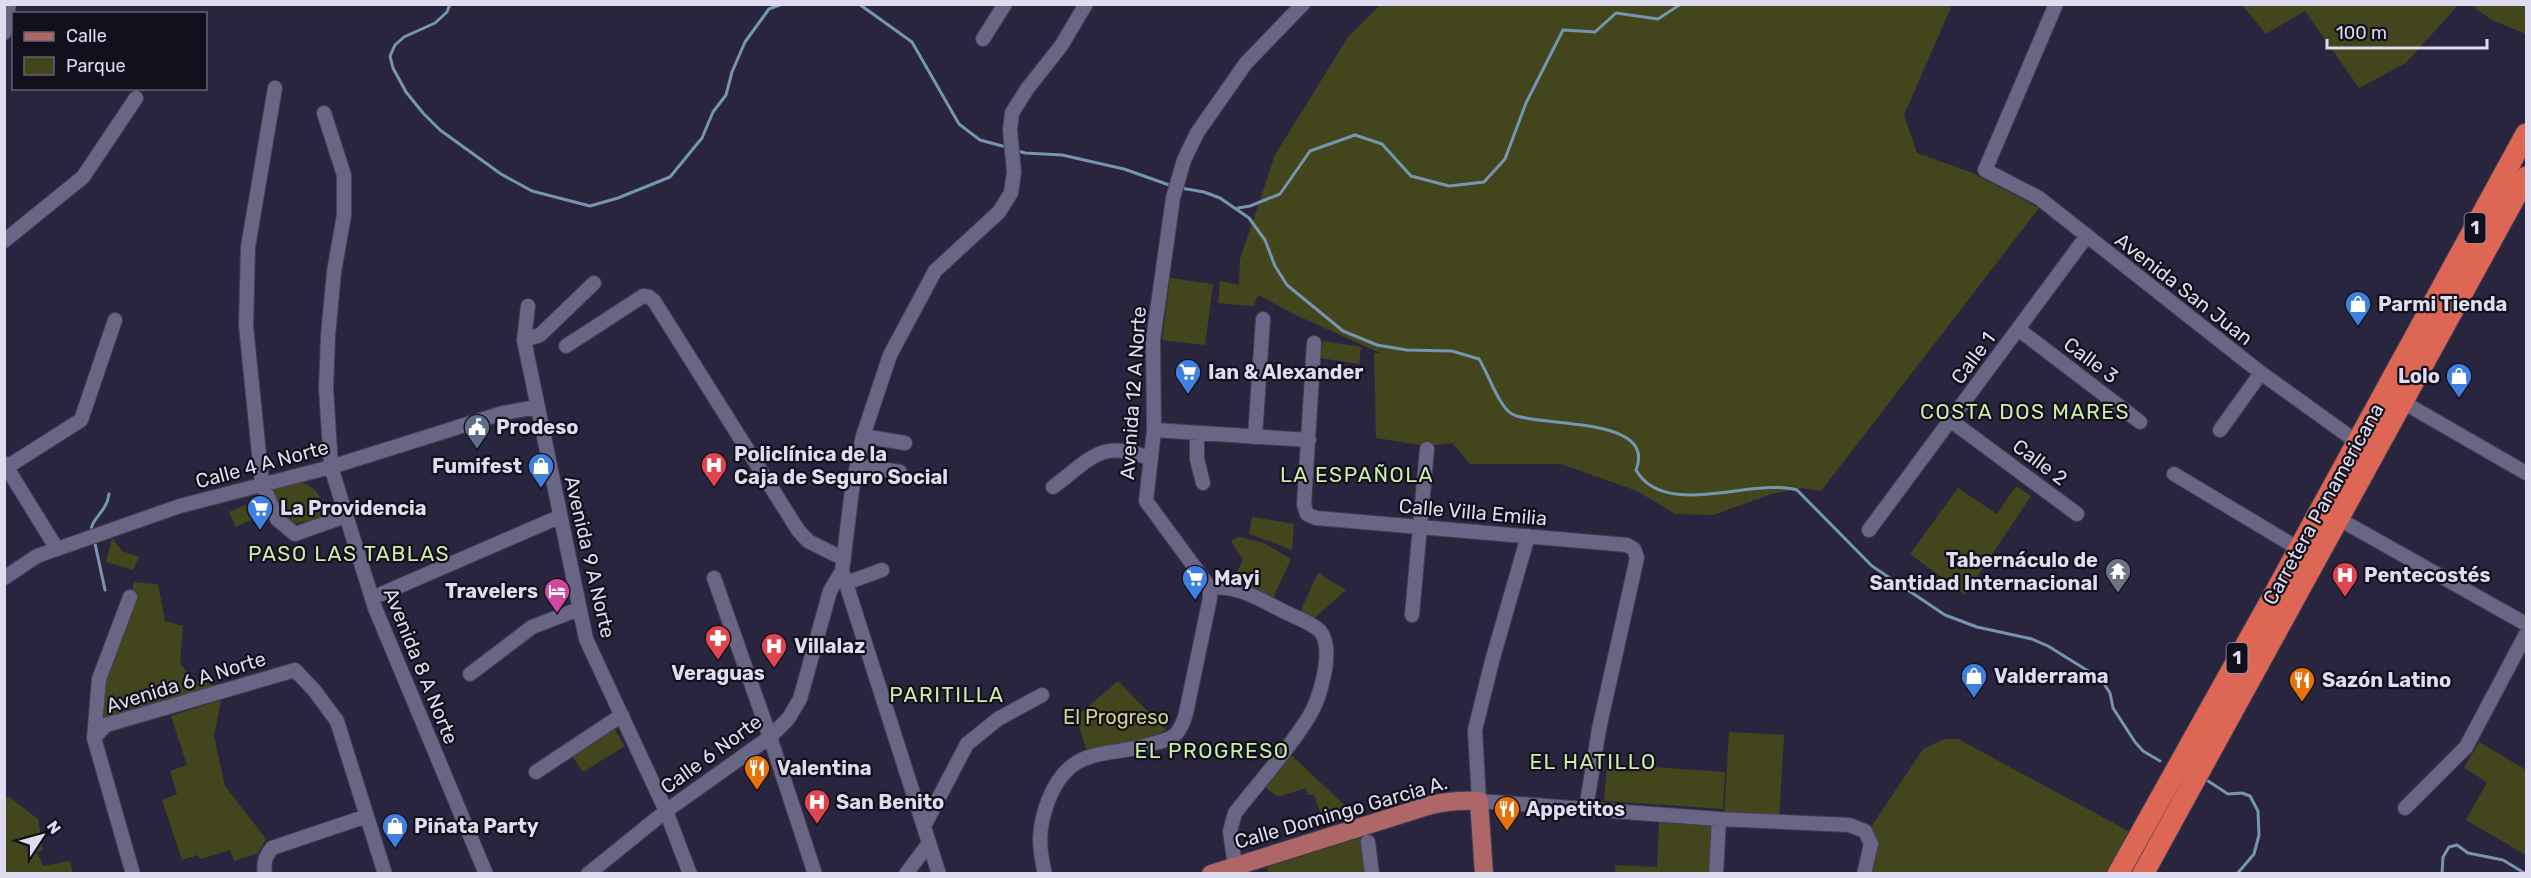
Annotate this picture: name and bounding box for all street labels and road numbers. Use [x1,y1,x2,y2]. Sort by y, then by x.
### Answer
road number: 1 [2464,213,2486,243]
street label: Avenida San Juan [2110,228,2258,350]
street label: Avenida 12 A Norte [1115,305,1151,481]
street label: Calle 1 [1946,327,2000,389]
street label: Calle 3 [2059,332,2123,388]
street label: Carretera Panamericana [2258,399,2388,609]
street label: Calle 2 [2008,434,2072,490]
street label: Calle 4 A Norte [193,435,331,493]
street label: Avenida 9 A Norte [560,474,620,640]
street label: Calle Villa Emilia [1398,494,1548,530]
street label: Avenida 8 A Norte [379,584,463,748]
road number: 1 [2226,643,2248,673]
street label: Avenida 6 A Norte [103,646,269,718]
street label: Calle 6 Norte [656,709,766,799]
street label: Calle Domingo Garcia A. [1232,770,1450,854]

